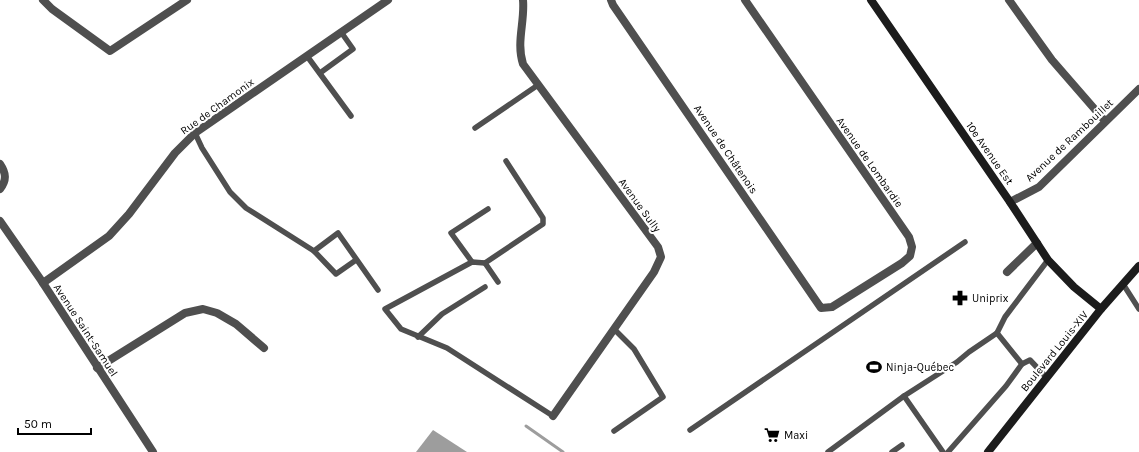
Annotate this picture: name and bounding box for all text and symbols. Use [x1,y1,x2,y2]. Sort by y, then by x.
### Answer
street label: Rue de Chamonix [178,75,257,137]
street label: Avenue de Rambouillet [1023,96,1116,184]
street label: Avenue de Châtenois [691,102,760,196]
street label: Avenue de Lombardie [834,115,906,210]
street label: 10e Avenue Est [963,120,1016,187]
street label: Avenue Sully [616,176,663,235]
street label: Avenue Saint-Samuel [51,282,120,379]
pharmacy icon: Uniprix [951,289,969,307]
place label: Uniprix [972,292,1009,305]
street label: Boulevard Louis-XIV [1018,308,1091,394]
sports icon: Ninja-Québec [865,358,883,376]
place label: Ninja-Québec [886,361,954,374]
scale bar [18,410,91,436]
text: 50 m [24,417,52,431]
supermarket icon: Maxi [763,426,781,444]
place label: Maxi [784,429,808,442]

